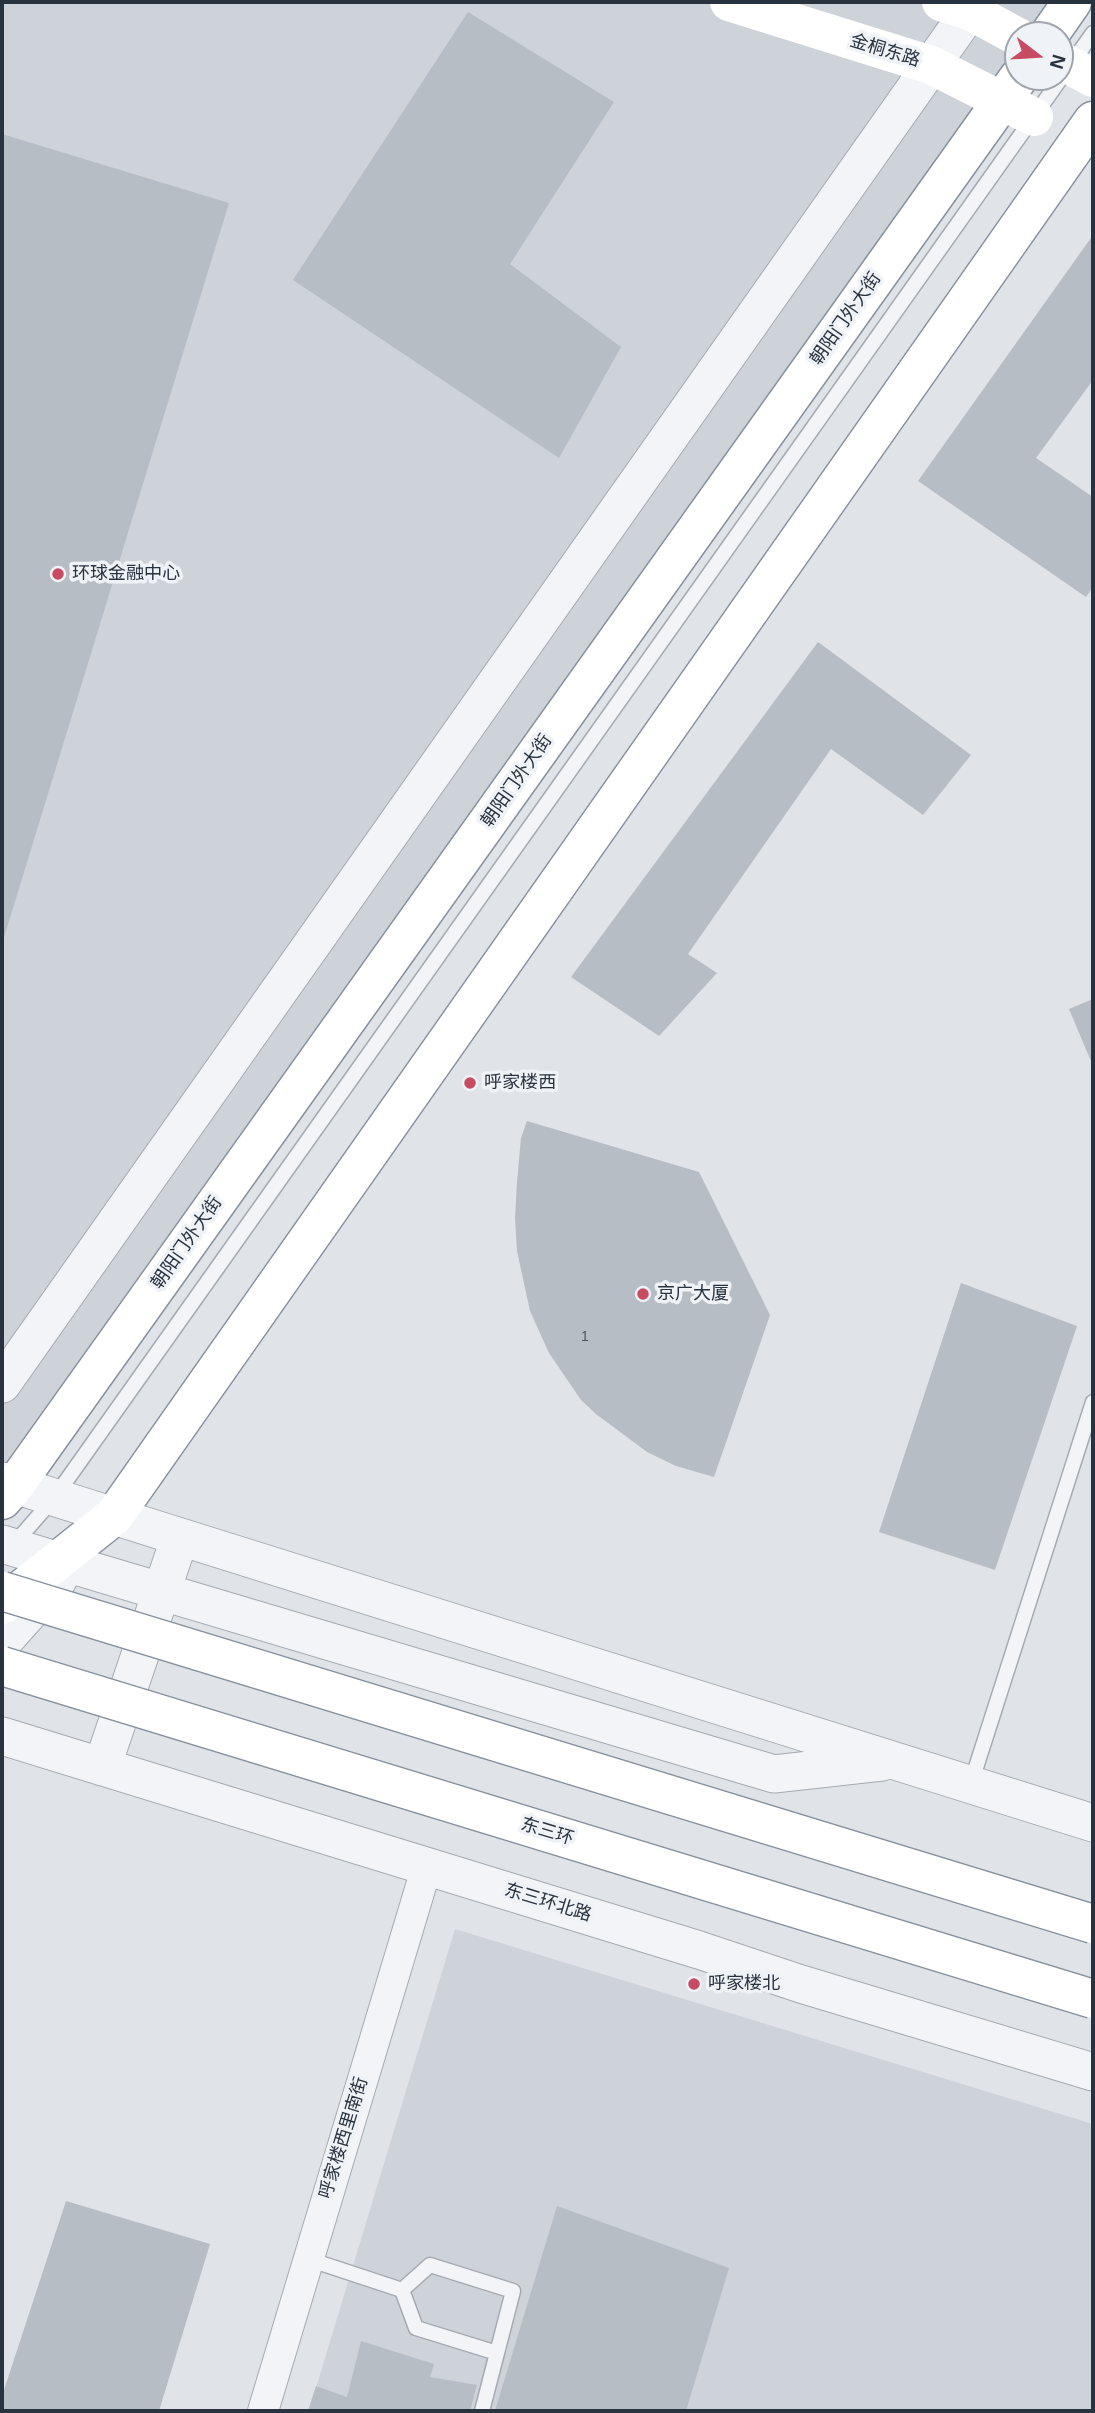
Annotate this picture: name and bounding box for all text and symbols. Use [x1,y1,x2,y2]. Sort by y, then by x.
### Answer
north arrow [1004,21,1074,91]
street label: 金桐东路 [847,30,923,72]
text: N [1046,52,1070,71]
street label: 朝阳门外大街 [806,269,886,369]
place label: 环球金融中心 [72,563,180,585]
marker: 环球金融中心 [50,566,66,582]
street label: 朝阳门外大街 [477,731,557,831]
place label: 呼家楼西 [484,1072,556,1094]
marker: 呼家楼西 [462,1075,478,1091]
street label: 朝阳门外大街 [147,1193,227,1293]
place label: 京广大厦 [657,1283,729,1305]
marker: 京广大厦 [635,1286,651,1302]
house number: 1 [581,1329,589,1345]
street label: 东三环 [518,1814,576,1850]
street label: 东三环北路 [502,1880,594,1926]
place label: 呼家楼北 [708,1973,780,1995]
marker: 呼家楼北 [686,1976,702,1992]
street label: 呼家楼西里南街 [315,2075,373,2201]

